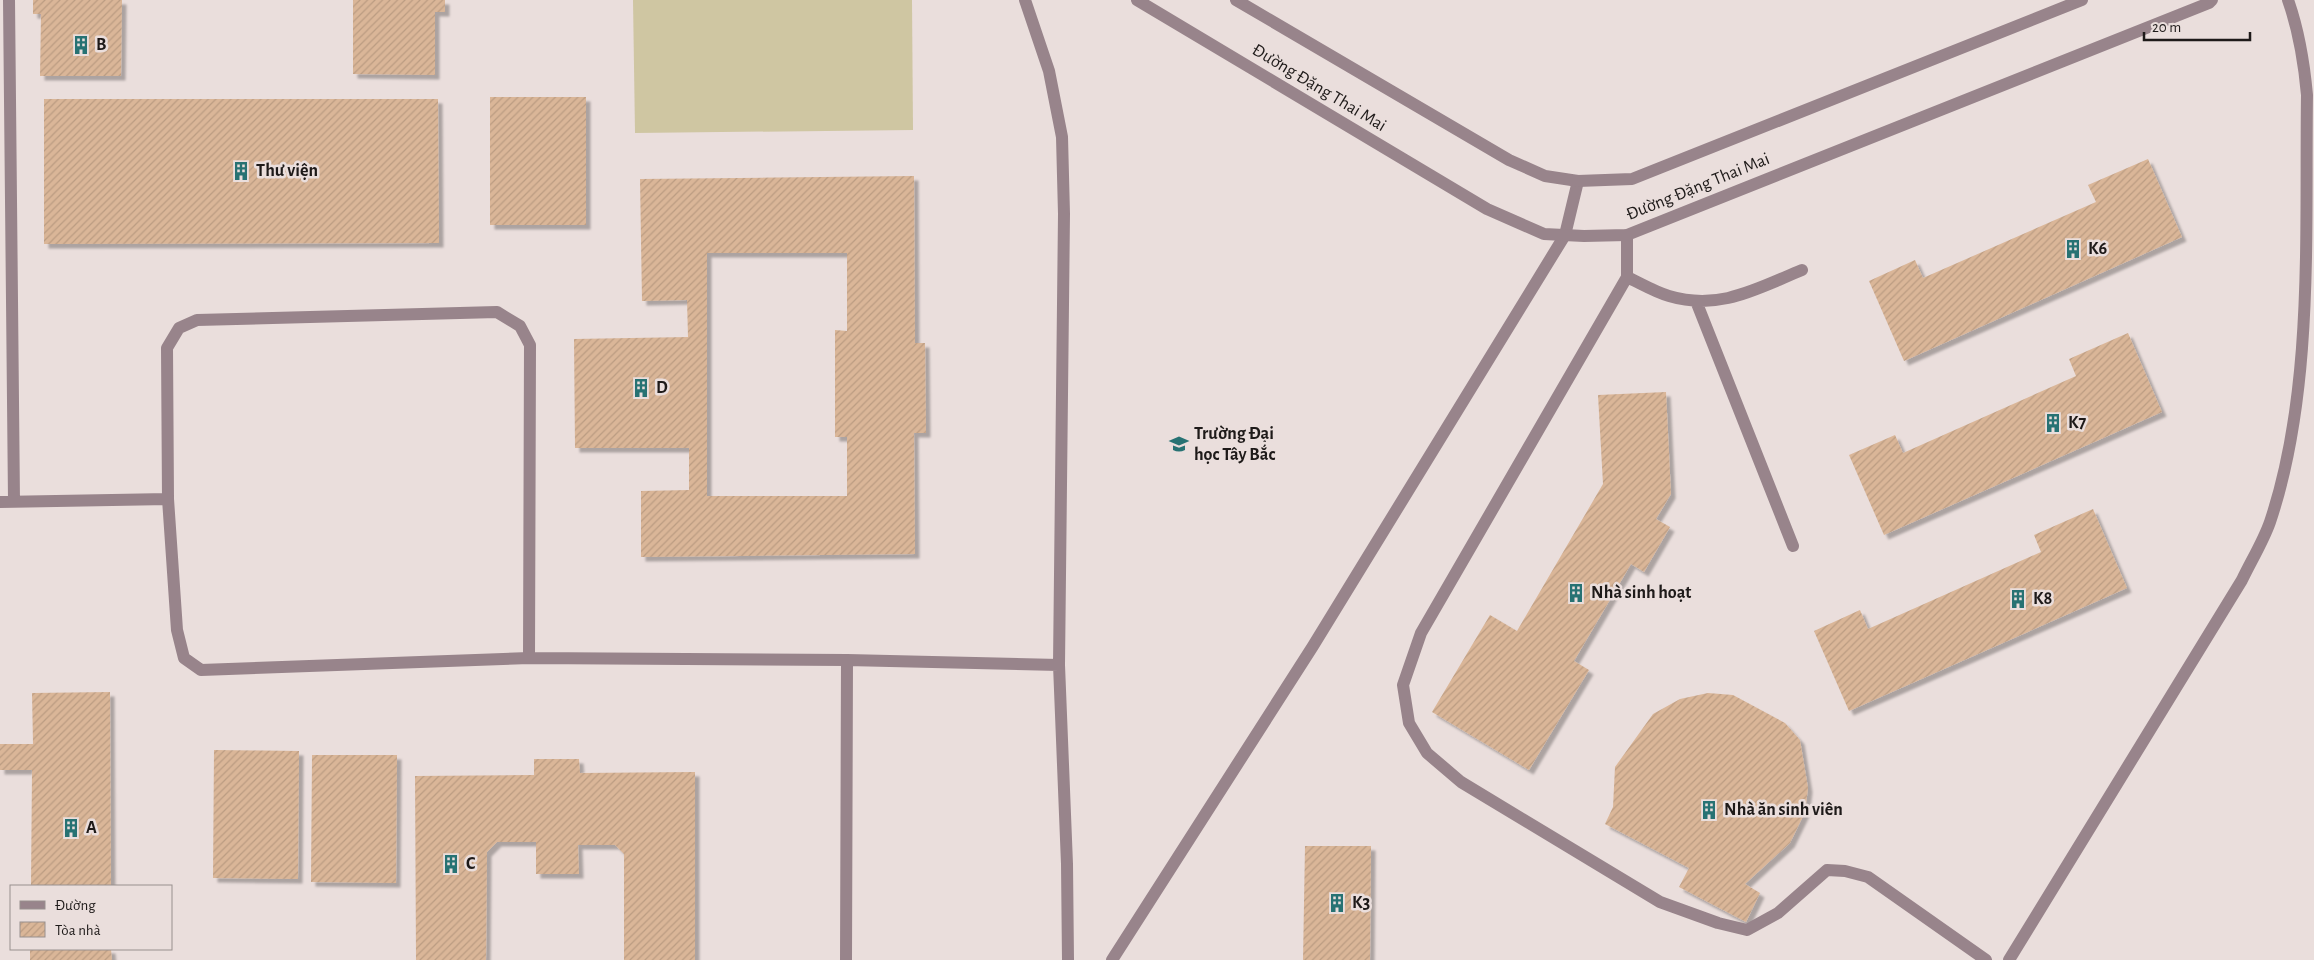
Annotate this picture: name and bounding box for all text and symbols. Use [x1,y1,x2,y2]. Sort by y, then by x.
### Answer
scale bar [2144,10,2250,42]
text: 20 m [2152,20,2181,35]
building icon: B [70,34,92,56]
place label: B [96,36,106,54]
street label: Đường Đặng Thai Mai [1249,41,1389,135]
street label: Đường Đặng Thai Mai [1624,150,1772,224]
building icon: Thư viện [230,160,252,182]
place label: Thư viện [256,162,318,180]
building icon: K6 [2062,238,2084,260]
place label: K6 [2088,240,2108,258]
building icon: D [630,377,652,399]
place label: D [656,379,668,397]
building icon: K7 [2042,412,2064,434]
place label: K7 [2068,414,2087,432]
place label: Trường Đại học Tây Bắc [1194,425,1275,464]
school or university icon: Trường Đại học Tây Bắc [1168,433,1190,455]
building icon: Nhà sinh hoạt [1565,582,1587,604]
place label: Nhà sinh hoạt [1591,584,1691,602]
building icon: K8 [2007,588,2029,610]
place label: K8 [2033,590,2053,608]
building icon: Nhà ăn sinh viên [1698,799,1720,821]
place label: Nhà ăn sinh viên [1724,801,1843,819]
building icon: A [60,817,82,839]
place label: A [86,819,97,837]
building icon: C [440,853,462,875]
place label: C [466,855,476,873]
legend [10,885,172,950]
building icon: K3 [1326,892,1348,914]
place label: K3 [1352,894,1371,912]
text: Đường [55,898,96,913]
text: Tòa nhà [55,923,101,938]

